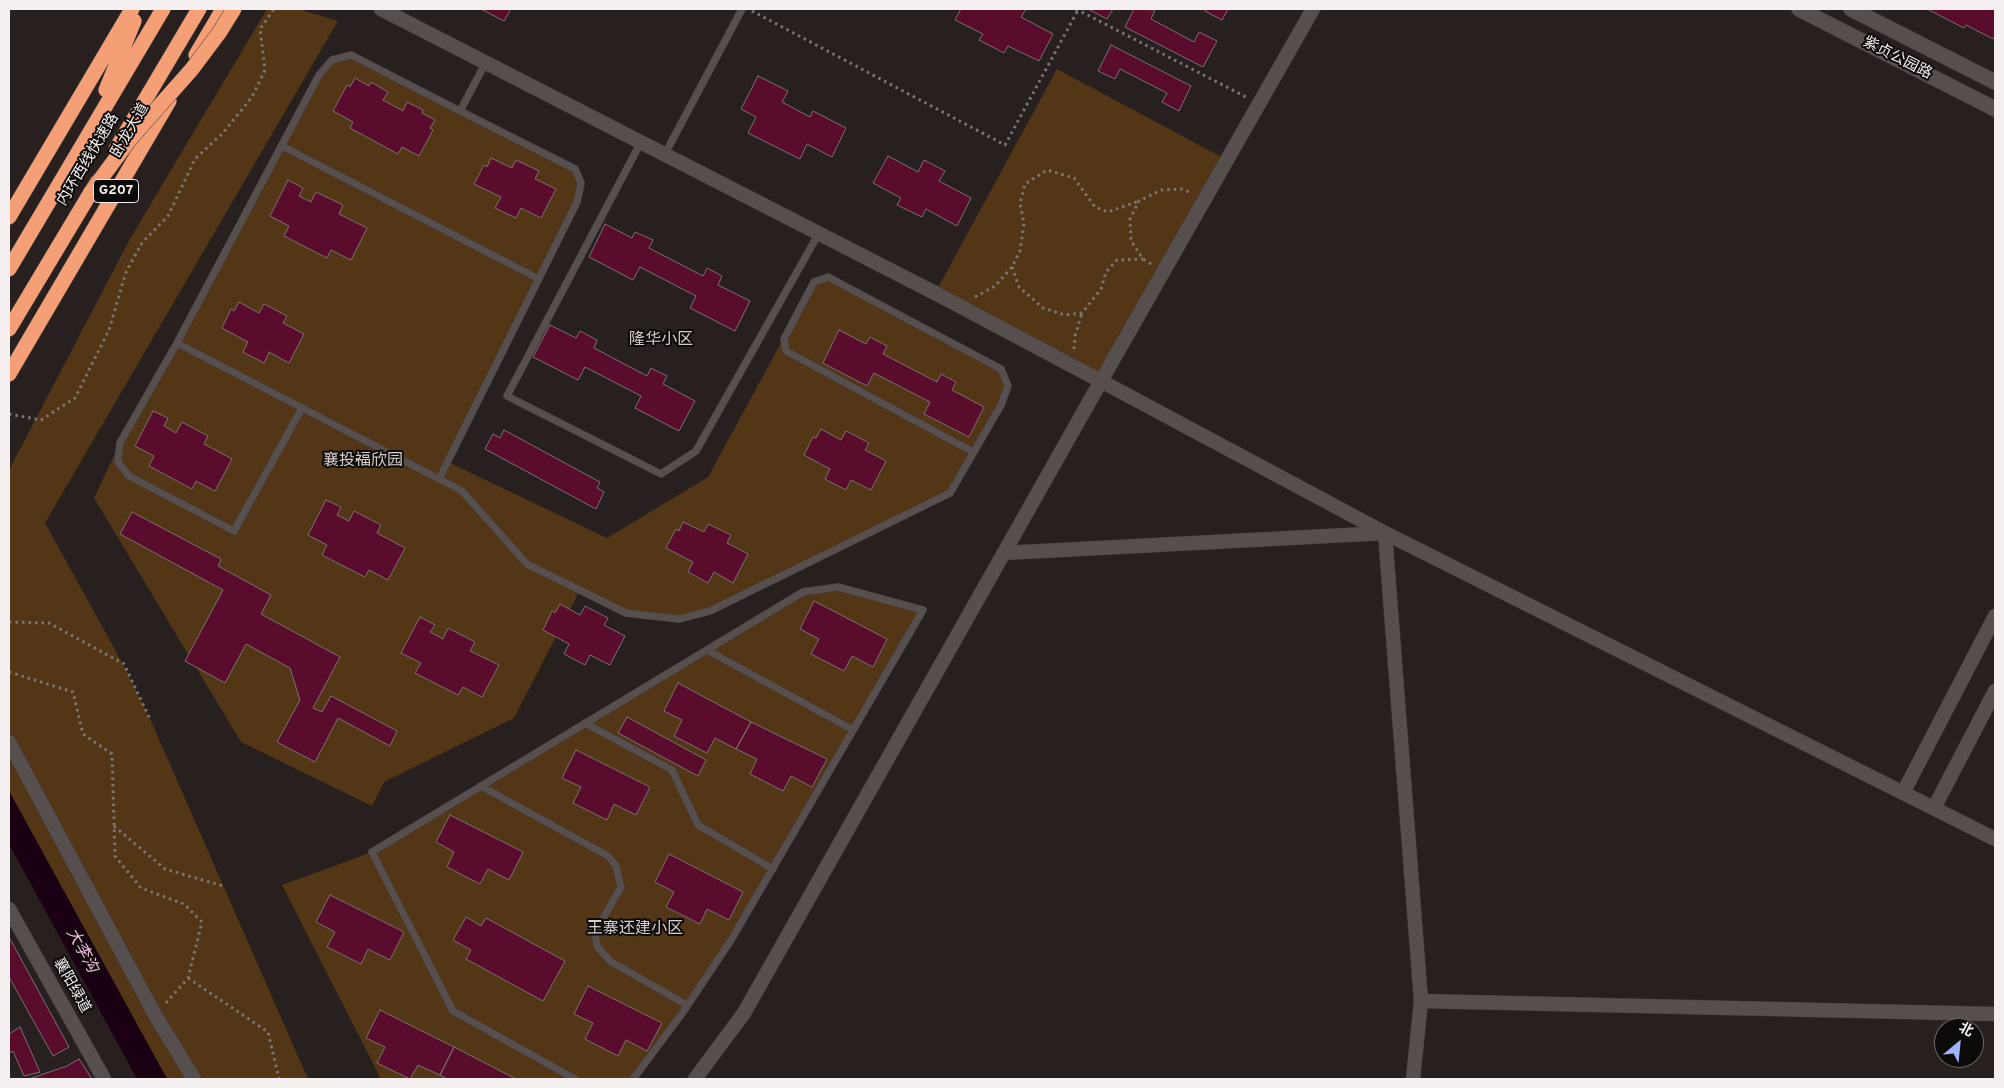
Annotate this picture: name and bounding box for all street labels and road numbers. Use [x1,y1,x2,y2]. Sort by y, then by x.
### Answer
street label: 紫贞公园路 [1860,34,1934,84]
street label: 卧龙大道 [108,101,154,161]
street label: 内环西线快速路 [54,110,124,210]
road number: G207 [94,180,138,202]
street label: 襄阳绿道 [49,955,93,1017]

